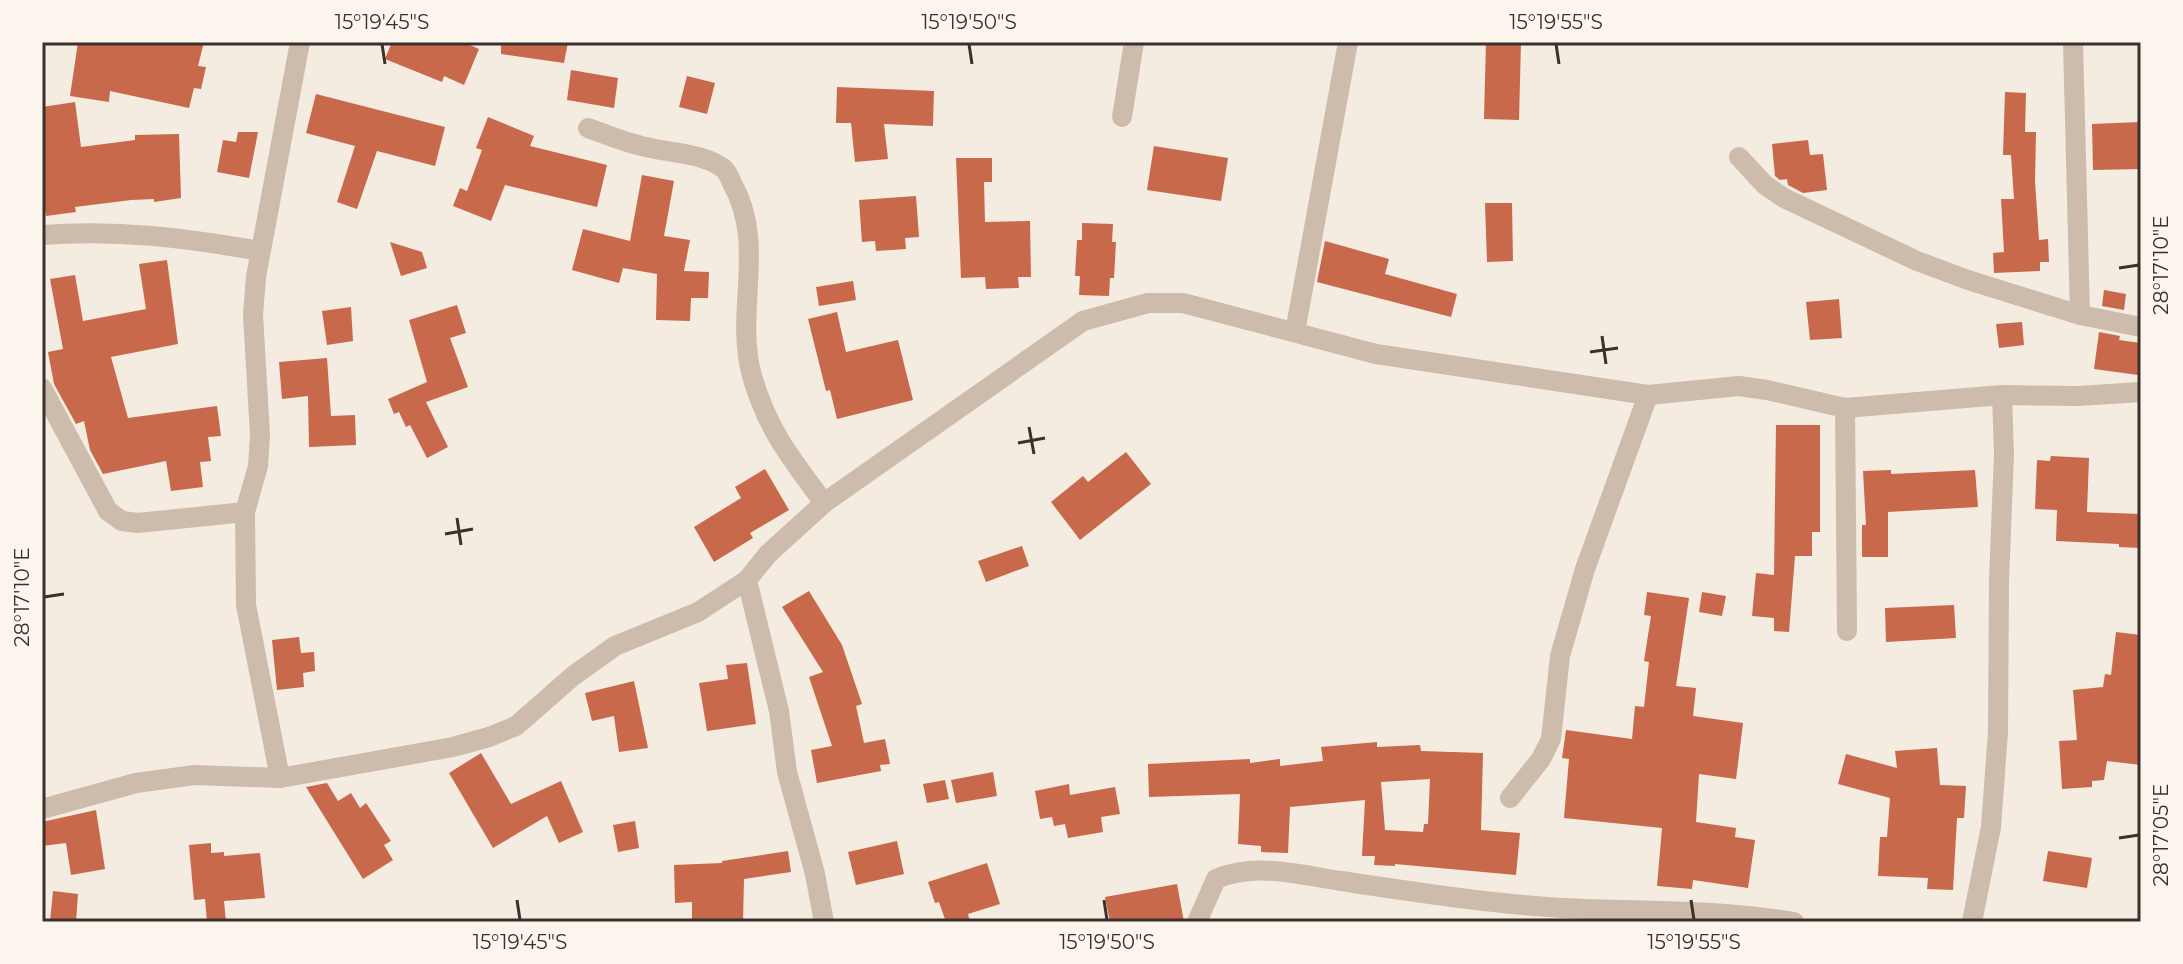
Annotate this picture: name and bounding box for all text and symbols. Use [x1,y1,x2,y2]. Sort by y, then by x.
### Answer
text: 15°19'45"S [335,10,429,34]
text: 15°19'50"S [921,10,1017,34]
text: 15°19'55"S [1509,10,1603,34]
text: 28°17'10"E [2149,215,2173,315]
text: 28°17'10"E [10,547,34,647]
text: 28°17'05"E [2149,784,2173,886]
text: 15°19'45"S [473,930,567,954]
text: 15°19'50"S [1059,930,1155,954]
text: 15°19'55"S [1647,930,1741,954]

